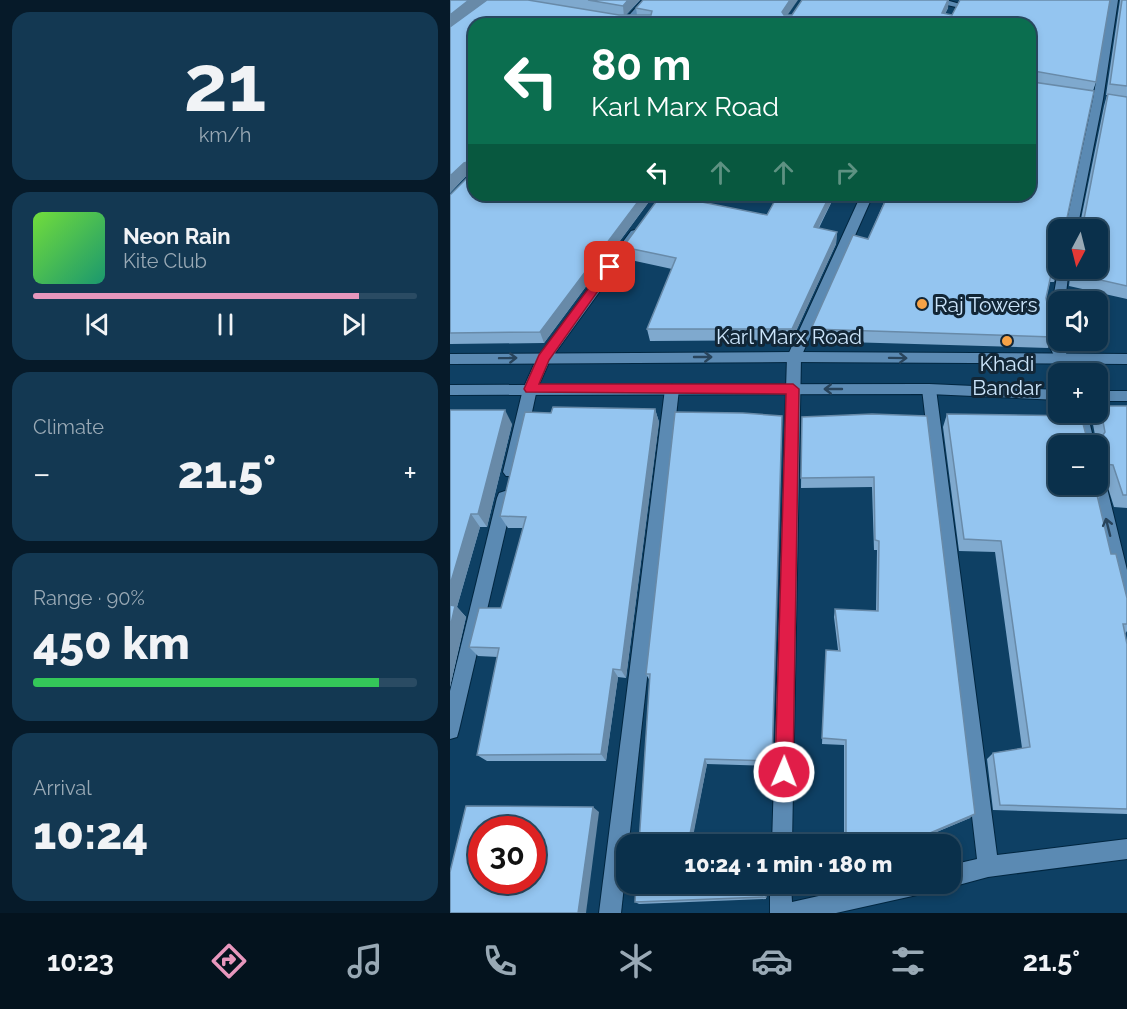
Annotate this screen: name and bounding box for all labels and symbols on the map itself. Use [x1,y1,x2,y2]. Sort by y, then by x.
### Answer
north arrow [1048,219,1108,279]
pin [584,241,635,292]
place label: Raj Towers [934,292,1038,317]
marker: Raj Towers [915,297,929,311]
street label: Karl Marx Road [716,324,862,349]
marker: Khadi Bandar [1000,334,1014,348]
one-way arrow [693,351,713,363]
place label: Khadi Bandar [972,351,1042,400]
one-way arrow [498,352,518,364]
one-way arrow [888,352,908,364]
one-way arrow [823,383,843,395]
one-way arrow [1102,518,1114,537]
position arrow [752,740,816,804]
speed limit sign: 30 [468,816,546,894]

